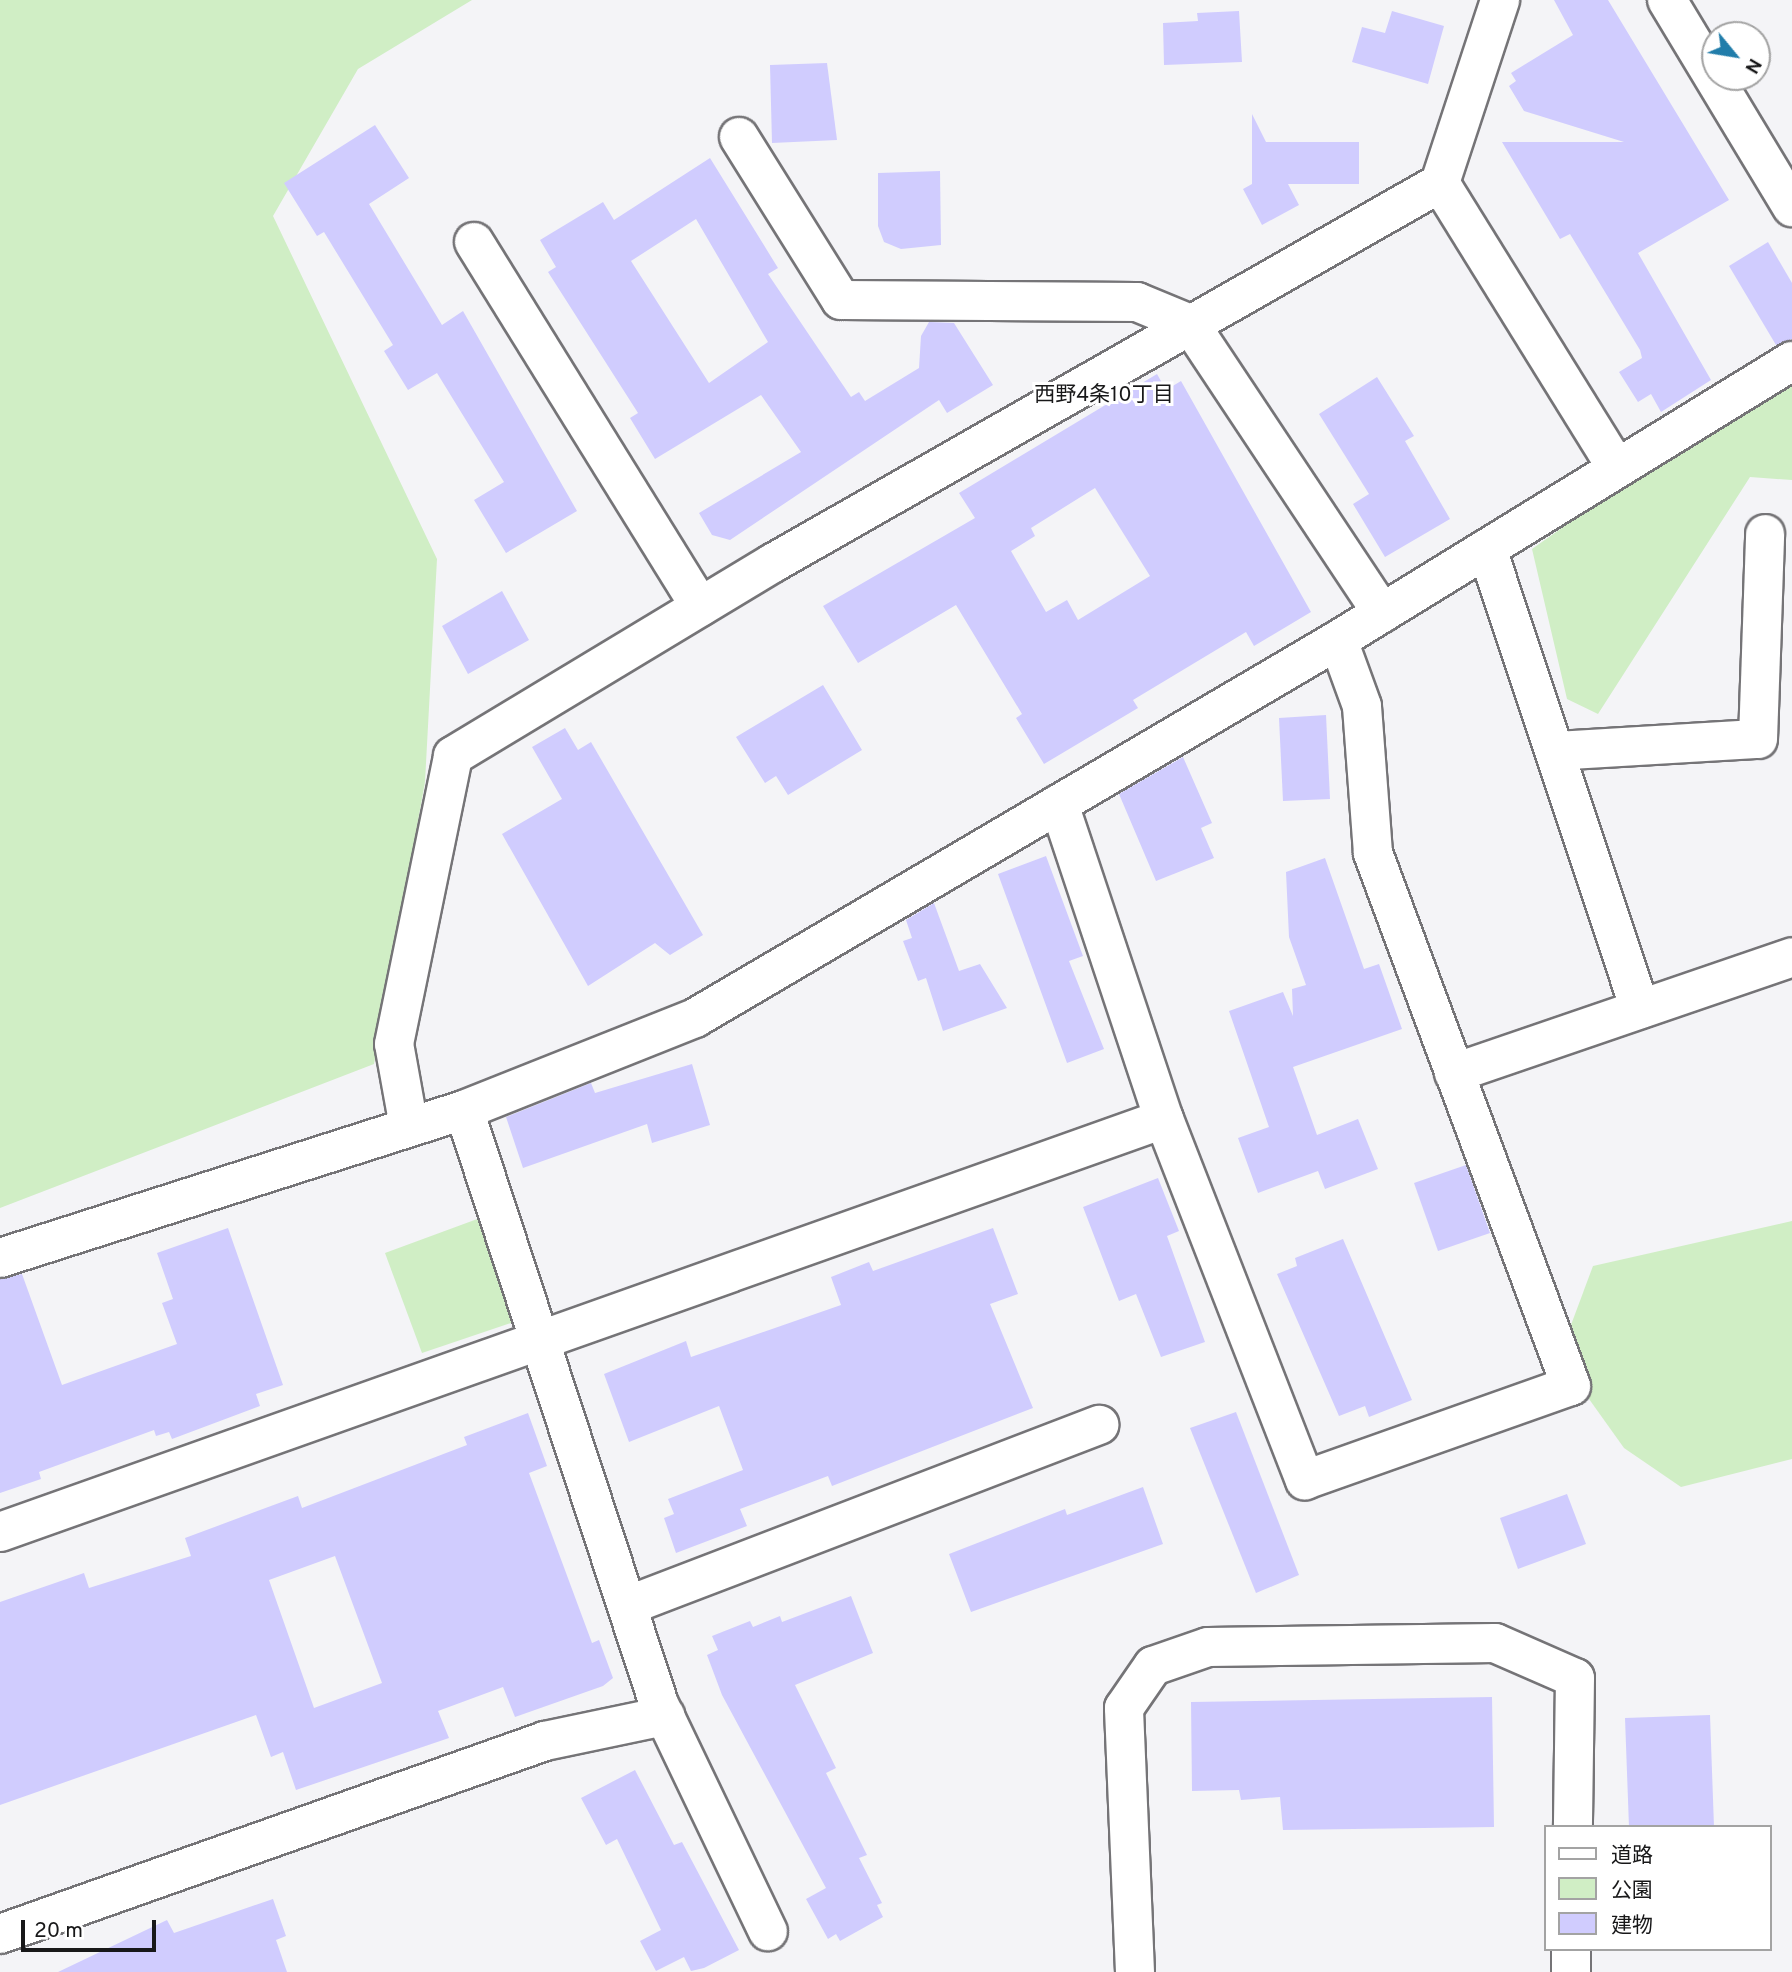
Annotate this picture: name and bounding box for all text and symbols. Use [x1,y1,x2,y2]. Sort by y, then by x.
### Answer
north arrow [1701,21,1771,91]
text: N [1739,54,1766,77]
district label: 西野4条10丁目 [1034,383,1174,409]
legend [1544,1825,1771,1951]
text: 道路 [1611,1843,1653,1870]
text: 公園 [1611,1878,1653,1905]
scale bar [24,1906,159,1950]
text: 建物 [1611,1913,1653,1940]
text: 20 m [34,1918,83,1945]

